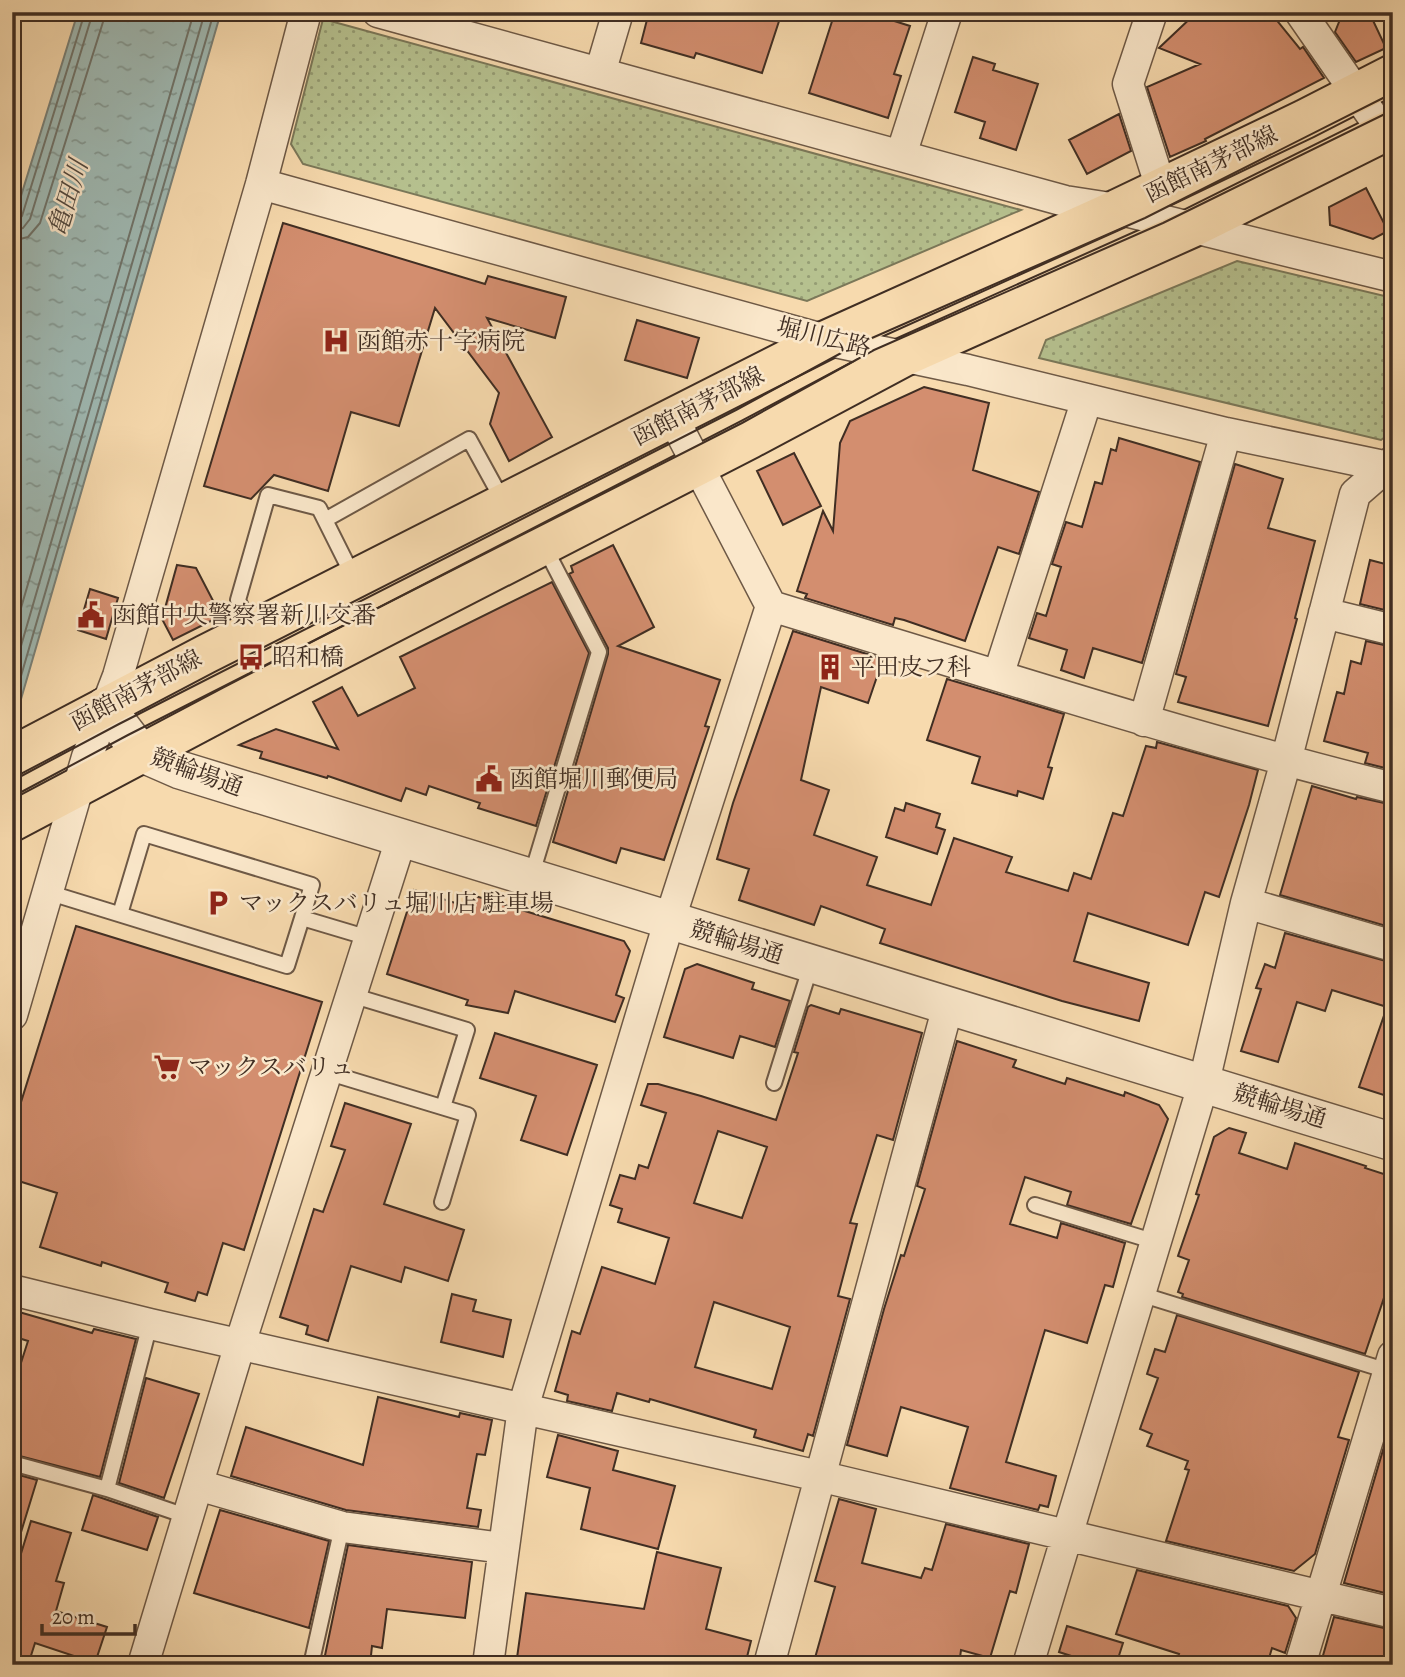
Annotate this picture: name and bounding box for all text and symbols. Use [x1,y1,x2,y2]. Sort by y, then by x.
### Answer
street label: 函館南茅部線 [1139,118,1283,210]
water label: 亀田川 [40,153,97,240]
street label: 堀川広路 [774,310,874,364]
place label: 函館赤十字病院 [357,325,525,357]
hospital icon: 函館赤十字病院 [321,326,351,356]
street label: 函館南茅部線 [627,359,769,453]
place label: 函館中央警察署新川交番 [112,599,376,631]
public building icon: 函館中央警察署新川交番 [76,600,106,630]
place label: 昭和橋 [272,641,344,673]
street label: 函館南茅部線 [65,642,207,738]
bus stop icon: 昭和橋 [236,642,266,672]
place label: 平田皮フ科 [851,651,971,683]
building icon: 平田皮フ科 [815,652,845,682]
street label: 競輪場通 [146,741,248,803]
place label: 函館堀川郵便局 [510,763,678,795]
public building icon: 函館堀川郵便局 [474,764,504,794]
place label: マックスバリュ堀川店 駐車場 [239,887,554,919]
parking icon: マックスバリュ堀川店 駐車場 [203,888,233,918]
street label: 競輪場通 [686,913,788,971]
place label: マックスバリュ [188,1051,354,1083]
supermarket icon: マックスバリュ [152,1052,182,1082]
street label: 競輪場通 [1229,1077,1331,1135]
scale bar [42,1593,135,1637]
text: 20 m [52,1603,95,1631]

